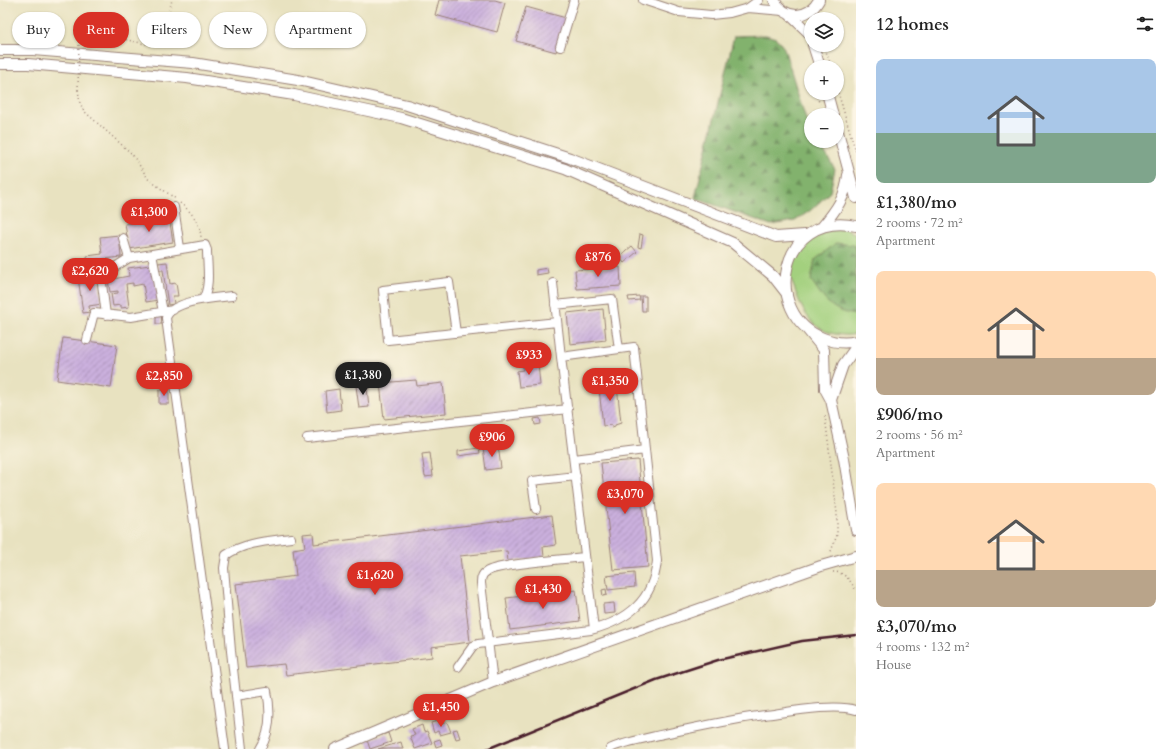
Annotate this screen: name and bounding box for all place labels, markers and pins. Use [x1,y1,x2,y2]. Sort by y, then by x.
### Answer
pin: £1,300 [116,199,182,233]
pin: £876 [574,244,622,278]
pin: £2,620 [57,258,123,292]
pin: £933 [505,342,553,376]
pin: £1,380 [330,362,396,396]
pin: £2,850 [131,363,197,397]
pin: £1,350 [577,368,643,402]
pin: £906 [468,424,516,458]
pin: £3,070 [592,481,658,515]
pin: £1,620 [342,562,408,596]
pin: £1,430 [510,576,576,610]
pin: £1,450 [408,694,474,728]

